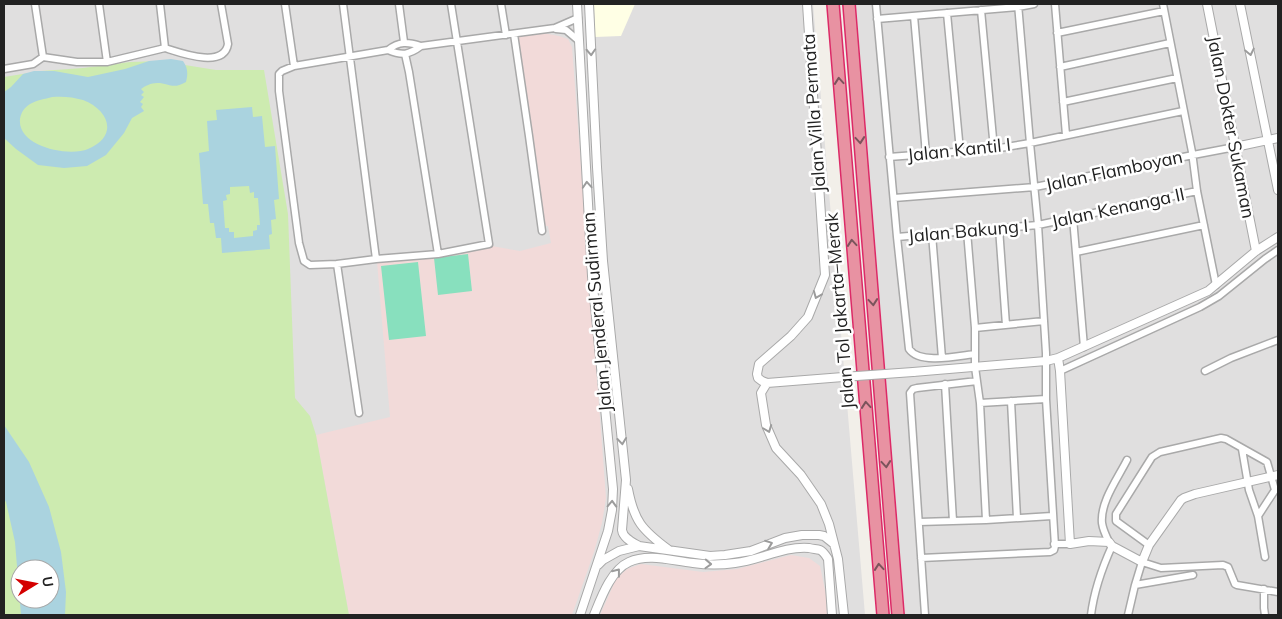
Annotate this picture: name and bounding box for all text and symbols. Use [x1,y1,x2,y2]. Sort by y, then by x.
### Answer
street label: Jalan Villa Permata [796,33,831,193]
street label: Jalan Dokter Sukaman [1202,34,1261,220]
one-way arrow [1244,47,1255,56]
one-way arrow [586,49,596,57]
one-way arrow [834,76,845,84]
street label: Jalan Kantil I [906,133,1012,166]
one-way arrow [854,136,865,144]
street label: Jalan Flamboyan [1043,145,1185,196]
one-way arrow [581,181,592,189]
street label: Jalan Kenanga II [1049,182,1187,233]
street label: Jalan Jenderal Sudirman [576,211,617,413]
street label: Jalan Tol Jakarta–Merak [819,211,860,410]
street label: Jalan Bakung I [907,214,1029,247]
one-way arrow [847,238,858,246]
one-way arrow [813,291,823,299]
one-way arrow [867,298,878,306]
one-way arrow [860,400,871,408]
one-way arrow [762,424,772,433]
one-way arrow [616,437,627,445]
one-way arrow [880,460,891,468]
one-way arrow [607,500,618,508]
one-way arrow [765,539,773,549]
north arrow [10,559,60,609]
one-way arrow [705,559,713,569]
one-way arrow [874,562,885,570]
one-way arrow [611,569,620,578]
text: U [38,575,58,588]

